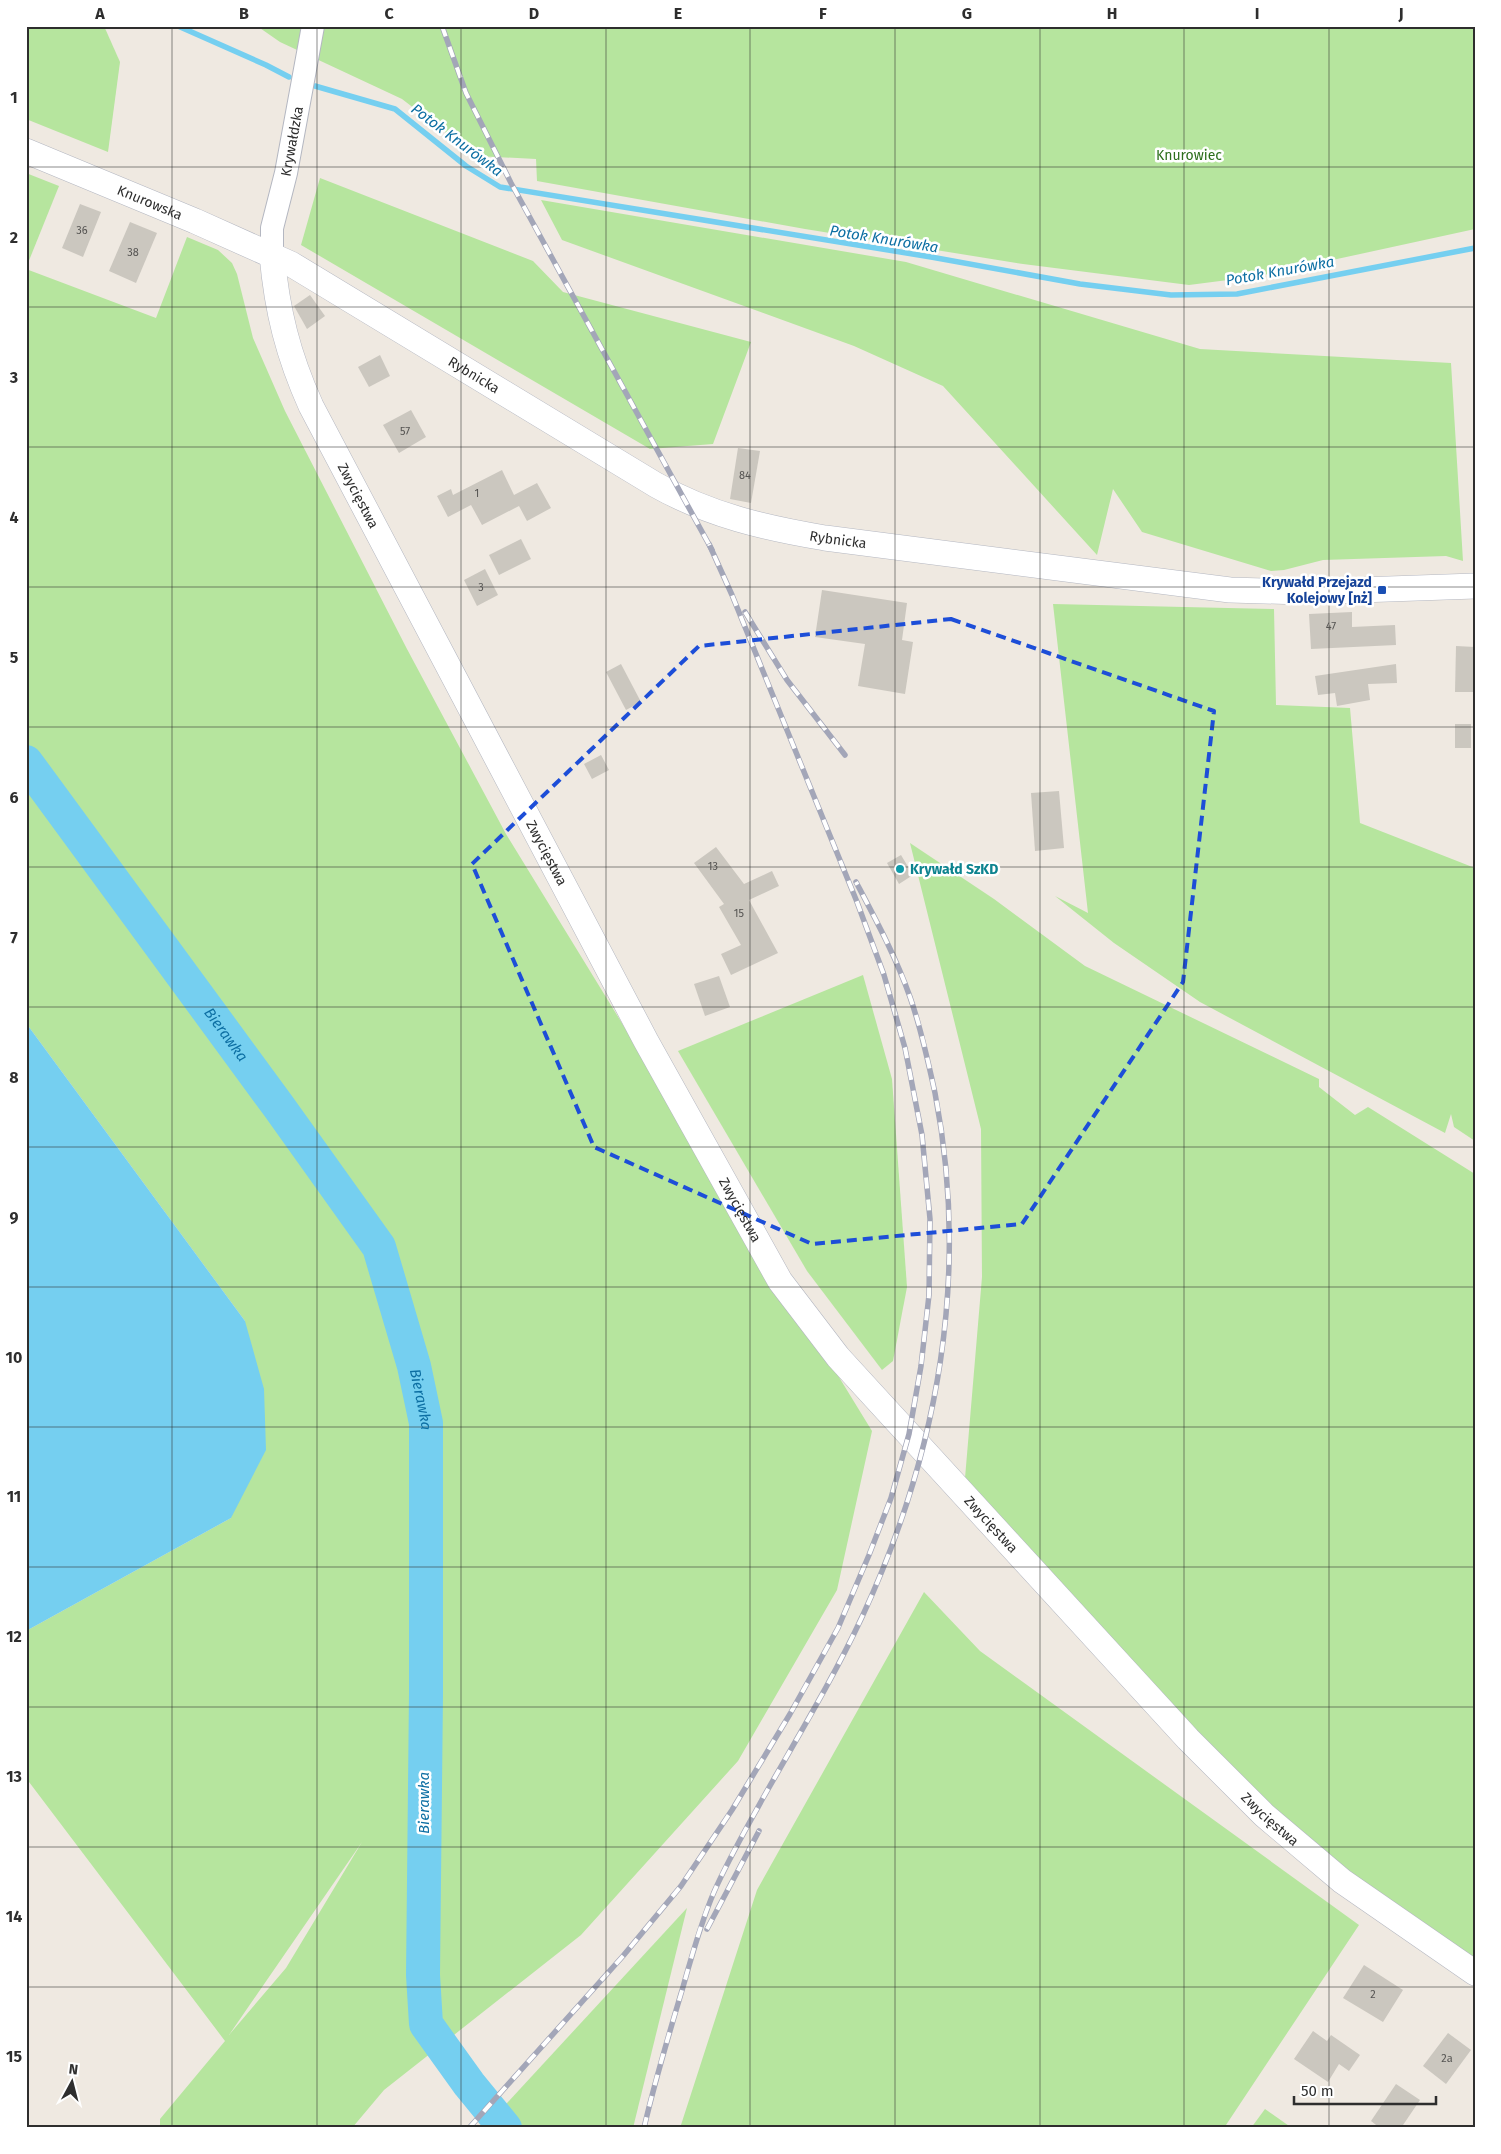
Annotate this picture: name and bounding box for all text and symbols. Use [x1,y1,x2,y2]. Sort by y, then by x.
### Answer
text: A [94,4,105,23]
text: B [239,4,249,23]
text: C [384,4,394,23]
text: D [529,4,539,23]
text: E [674,4,682,23]
text: F [819,4,827,23]
text: G [962,4,972,23]
text: H [1107,4,1117,23]
text: I [1255,4,1259,23]
text: J [1397,4,1404,23]
text: 1 [10,88,18,107]
water label: Potok Knurówka [408,100,506,180]
street label: Krywałdzka [277,105,307,178]
park label: Knurowiec [1156,147,1222,164]
street label: Knurowska [115,181,185,223]
water label: Potok Knurówka [828,222,940,256]
house number: 36 [76,224,88,237]
text: 2 [10,228,18,247]
house number: 38 [127,246,139,259]
water label: Potok Knurówka [1224,253,1336,289]
street label: Rybnicka [445,353,503,397]
text: 3 [9,368,18,387]
house number: 57 [400,425,410,438]
street label: Zwycięstwa [334,460,382,531]
house number: 84 [739,469,751,482]
house number: 1 [475,487,479,500]
text: 4 [9,508,19,527]
street label: Rybnicka [808,527,867,552]
place label: Krywałd Przejazd Kolejowy [nż] [1262,574,1372,607]
house number: 3 [478,581,484,594]
marker: Krywałd Przejazd Kolejowy [nż] [1376,584,1388,596]
house number: 47 [1326,620,1336,633]
text: 5 [10,648,19,667]
text: 6 [9,788,19,807]
street label: Zwycięstwa [523,817,571,888]
house number: 13 [708,860,718,873]
place label: Krywałd SzKD [910,861,998,878]
marker: Krywałd SzKD [894,863,906,875]
house number: 15 [734,907,745,920]
text: 7 [10,928,18,947]
water label: Bierawka [200,1004,252,1065]
text: 8 [9,1068,19,1087]
street label: Zwycięstwa [715,1174,765,1245]
text: 9 [10,1208,19,1227]
text: 10 [6,1348,22,1367]
water label: Bierawka [406,1367,435,1430]
text: 11 [7,1487,21,1506]
street label: Zwycięstwa [961,1492,1022,1556]
text: 12 [6,1627,22,1646]
text: 13 [6,1767,22,1786]
water label: Bierawka [415,1772,433,1834]
street label: Zwycięstwa [1238,1789,1302,1849]
text: 14 [6,1907,22,1926]
house number: 2 [1370,1988,1376,2001]
text: 15 [6,2047,22,2066]
house number: 2a [1441,2052,1453,2065]
north arrow [48,2056,98,2106]
text: N [68,2061,79,2079]
scale bar [1294,2074,1436,2106]
text: 50 m [1301,2082,1334,2100]

